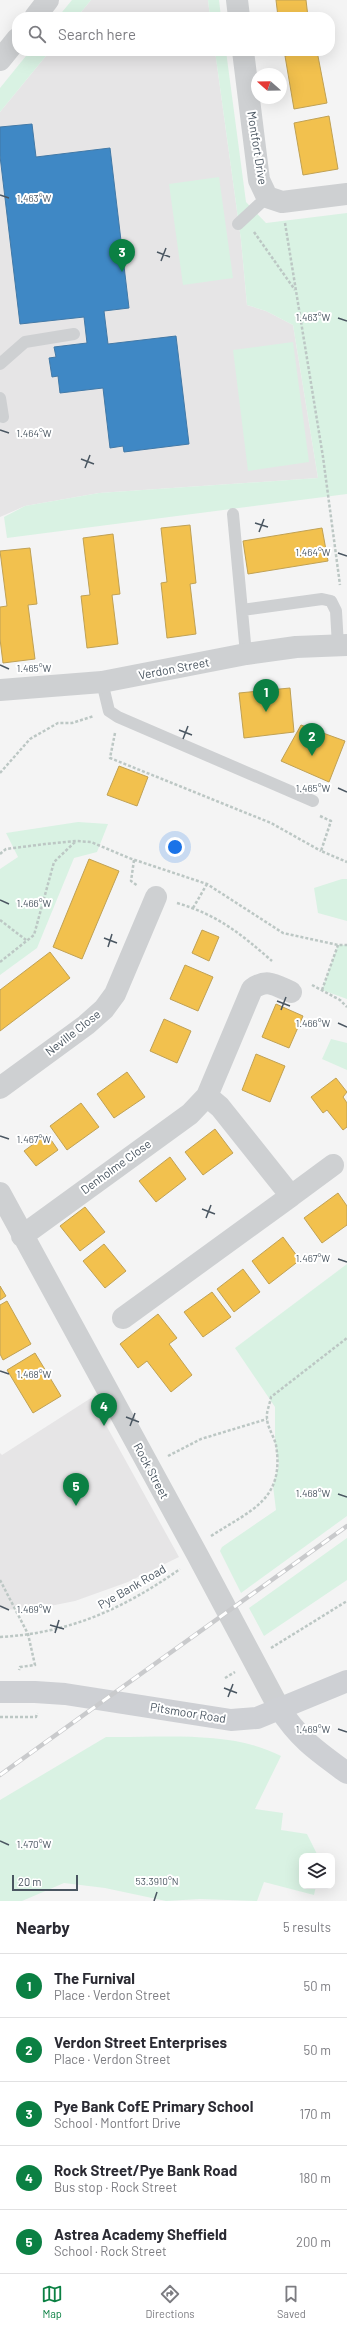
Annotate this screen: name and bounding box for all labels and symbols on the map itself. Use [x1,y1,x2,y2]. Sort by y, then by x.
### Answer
north arrow [251,68,287,104]
street label: Montfort Drive [245,110,271,186]
text: 1.463°W [17,192,52,204]
pin: 3 [109,239,135,272]
text: 1.463°W [296,311,331,323]
text: 1.464°W [16,427,52,439]
text: 1.464°W [295,546,331,558]
street label: Verdon Street [137,654,210,682]
text: 1.465°W [17,662,52,674]
pin: 1 [253,679,279,712]
pin: 2 [299,723,325,756]
text: 1.465°W [296,782,331,794]
your location [165,837,185,857]
text: 1.466°W [17,897,52,909]
street label: Neville Close [42,1006,103,1058]
text: 1.466°W [296,1017,331,1029]
text: 1.467°W [17,1133,51,1145]
street label: Denholme Close [78,1136,153,1196]
text: 1.467°W [296,1252,330,1264]
text: 1.468°W [17,1368,52,1380]
pin: 4 [91,1393,117,1426]
street label: Rock Street [131,1440,172,1501]
pin: 5 [63,1473,89,1506]
text: 1.468°W [296,1487,331,1499]
street label: Pye Bank Road [95,1561,168,1611]
text: 1.469°W [17,1603,52,1615]
street label: Pitsmoor Road [149,1699,227,1725]
text: 1.469°W [296,1723,331,1735]
text: 1.470°W [17,1838,51,1850]
scale bar [12,1873,78,1892]
text: 53.3910°N [136,1875,178,1887]

